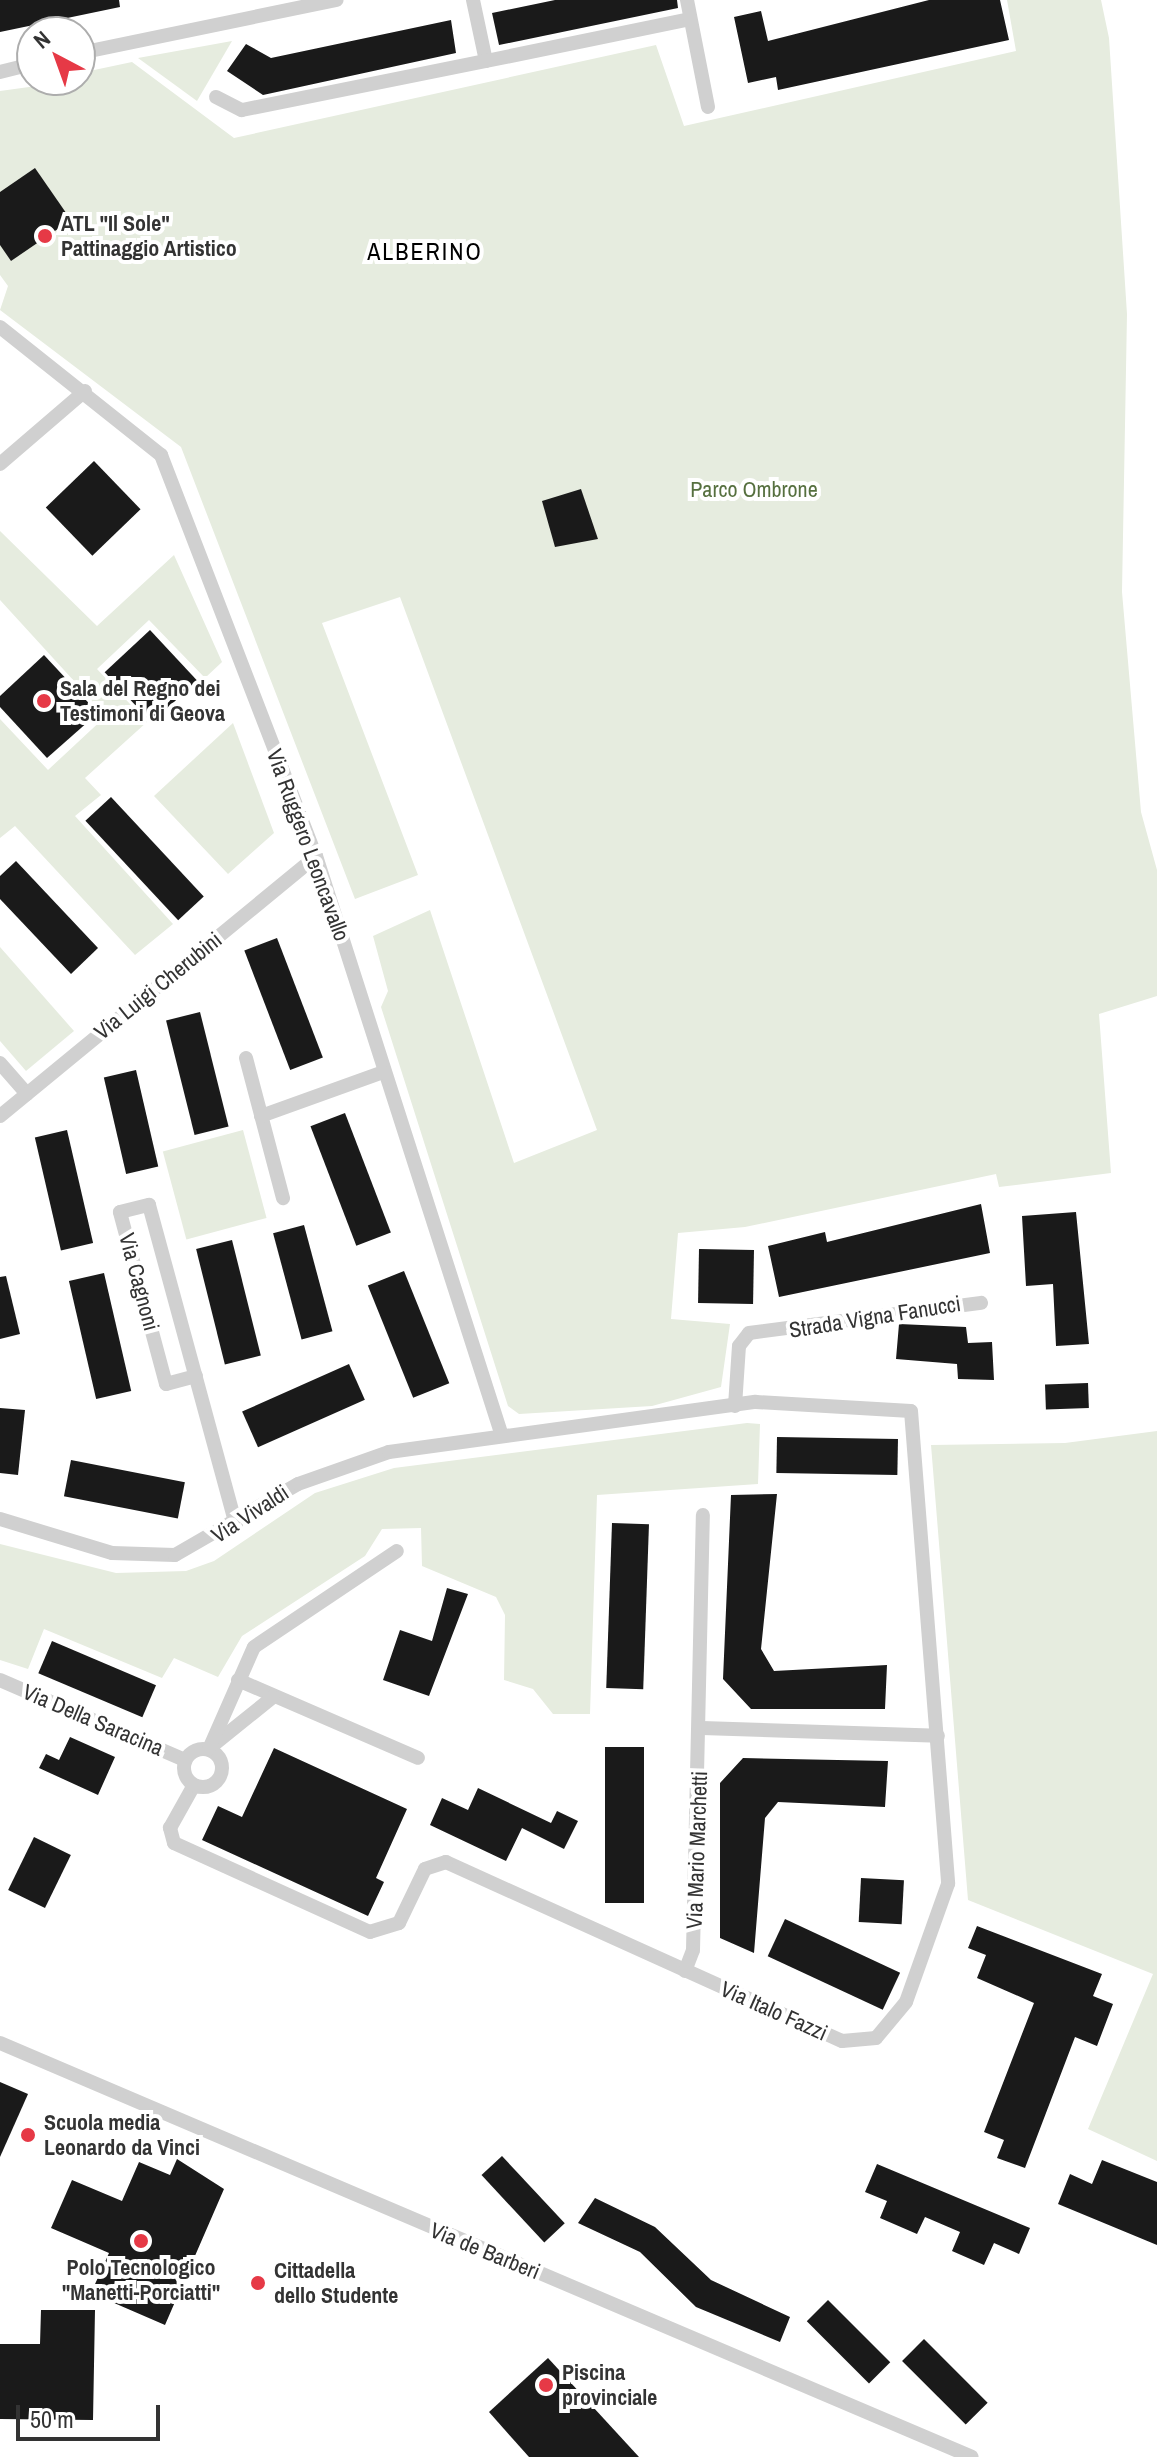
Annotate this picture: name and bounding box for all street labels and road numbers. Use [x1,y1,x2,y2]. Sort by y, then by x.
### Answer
street label: Via Ruggero Leoncavallo [261,745,355,945]
street label: Via Luigi Cherubini [89,927,227,1045]
street label: Via Cagnoni [113,1230,165,1334]
street label: Strada Vigna Fanucci [787,1290,963,1344]
street label: Via Vivaldi [206,1479,294,1549]
street label: Via Della Saracina [19,1679,167,1761]
street label: Via Mario Marchetti [681,1771,713,1929]
street label: Via Italo Fazzi [716,1976,832,2046]
street label: Via de Barberi [426,2217,544,2285]

